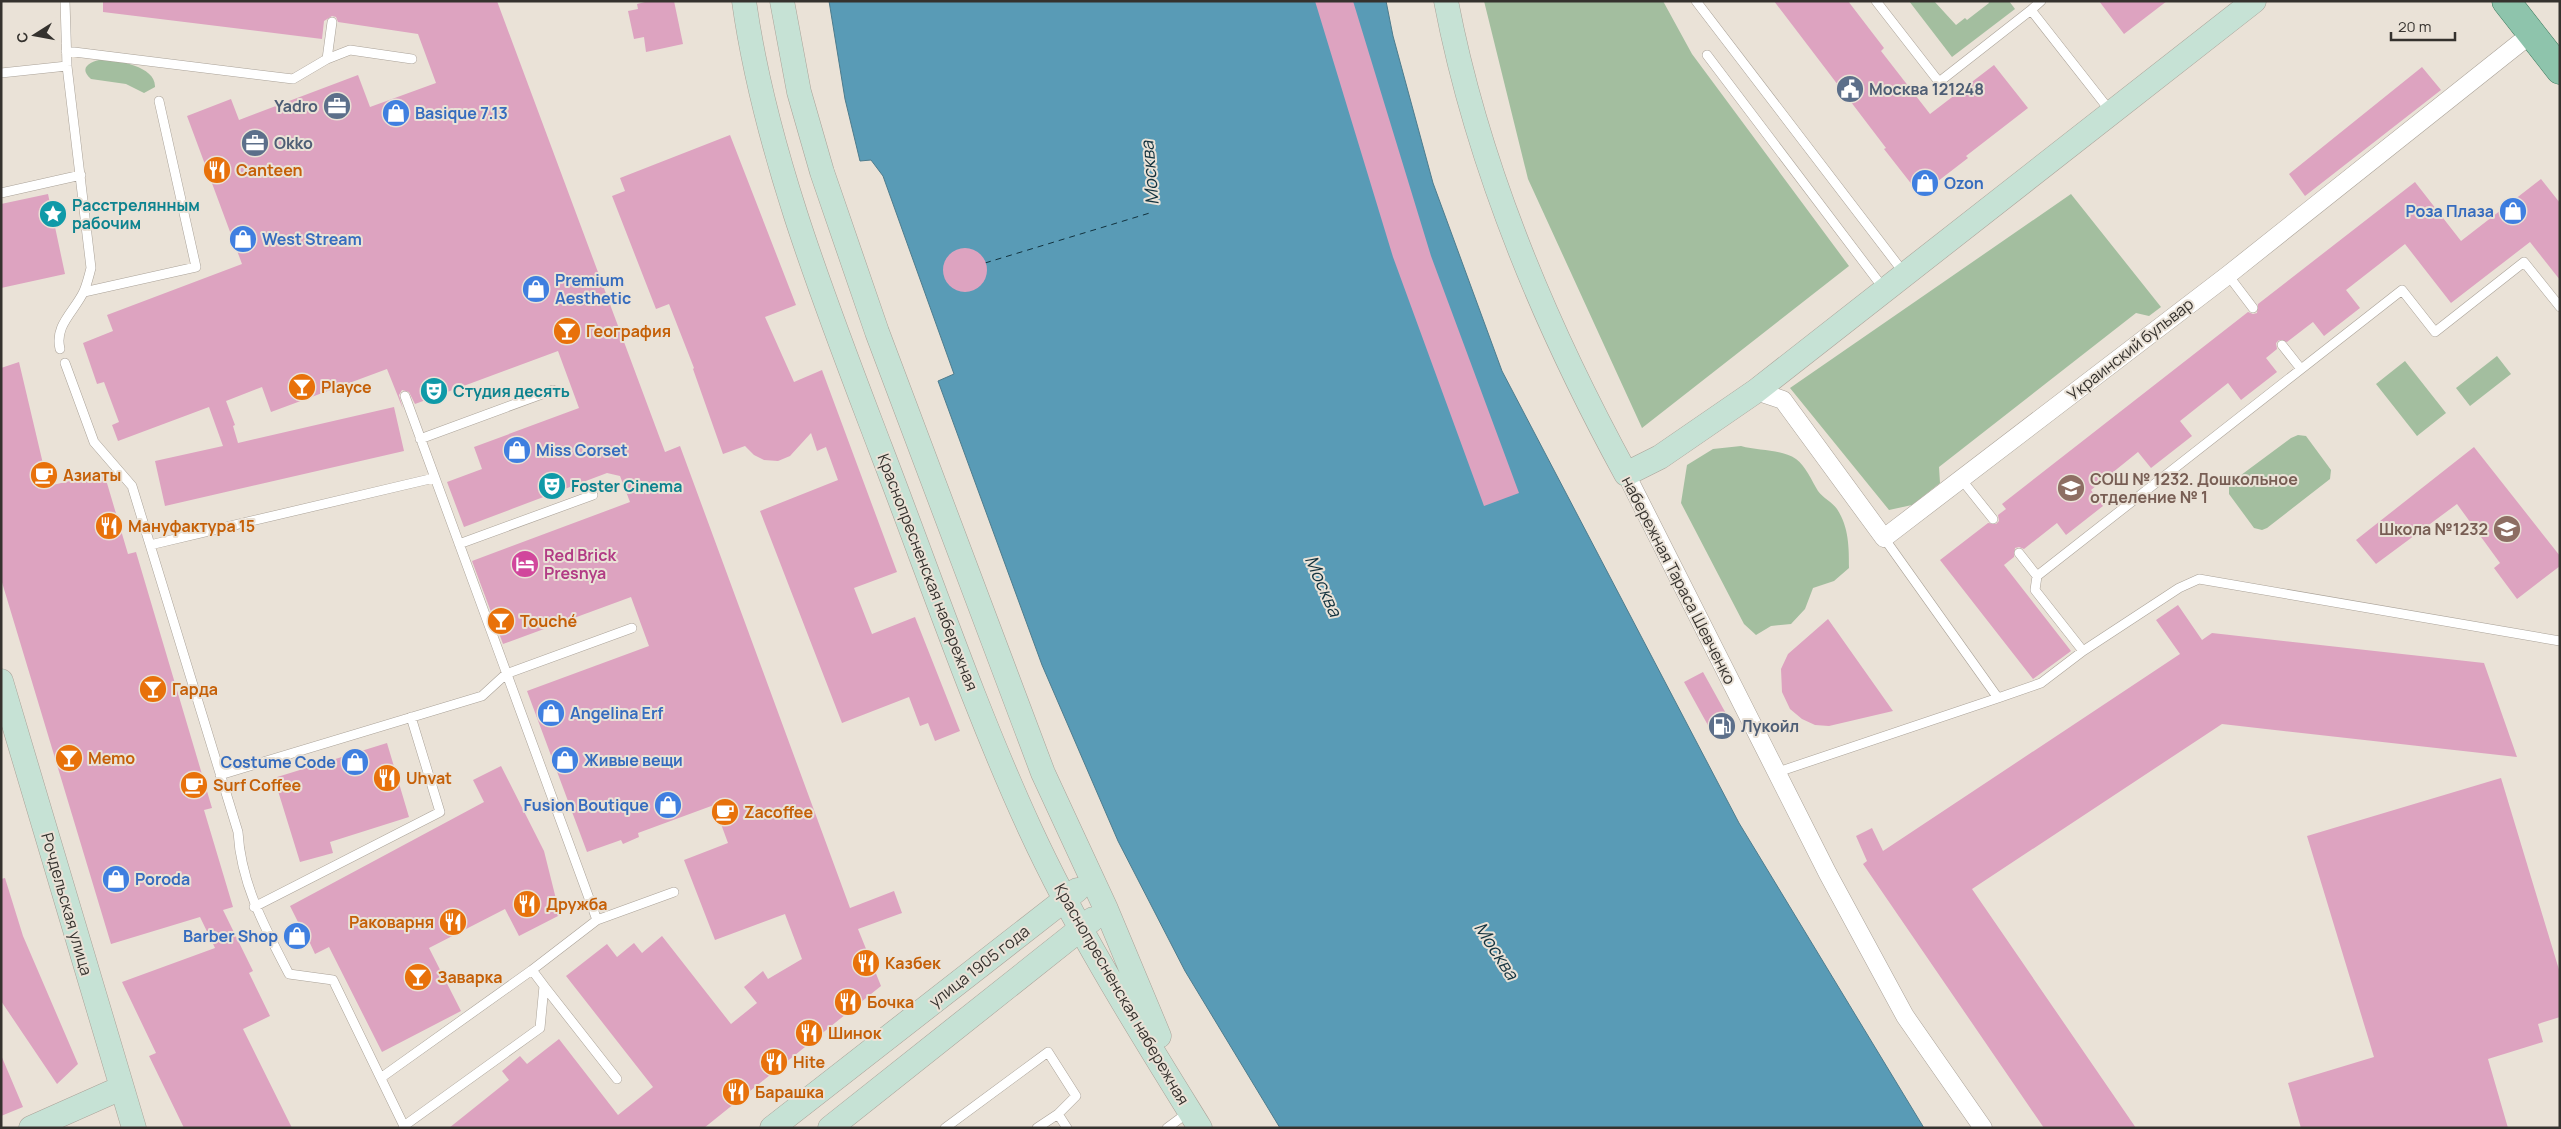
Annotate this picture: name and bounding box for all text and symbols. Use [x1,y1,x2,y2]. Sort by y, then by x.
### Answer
north arrow [10,10,60,60]
scale bar [2391,10,2455,42]
text: 20 m [2398,16,2431,37]
text: С [11,31,32,44]
public building icon: Москва 121248 [1835,74,1865,104]
place label: Москва 121248 [1869,78,1984,100]
office icon: Yadro [322,91,352,121]
place label: Yadro [274,95,318,117]
shop icon: Basique 7.13 [381,98,411,128]
place label: Basique 7.13 [415,102,508,124]
office icon: Okko [240,128,270,158]
place label: Okko [274,132,313,154]
water label: Москва [1134,139,1164,206]
restaurant icon: Canteen [202,155,232,185]
place label: Canteen [236,159,303,181]
shop icon: Ozon [1910,168,1940,198]
place label: Ozon [1944,172,1984,194]
place label: Расстрелянным рабочим [72,194,200,234]
shop icon: Роза Плаза [2498,196,2528,226]
place icon: Расстрелянным рабочим [38,199,68,229]
place label: Роза Плаза [2405,200,2494,222]
shop icon: West Stream [228,224,258,254]
place label: West Stream [262,228,362,250]
place label: Premium Aesthetic [555,269,631,309]
shop icon: Premium Aesthetic [521,274,551,304]
street label: Украинский бульвар [2062,293,2198,405]
bar icon: География [552,316,582,346]
place label: География [586,320,671,342]
bar icon: Playce [287,372,317,402]
place label: Playce [321,376,372,398]
theatre icon: Студия десять [419,376,449,406]
place label: Студия десять [453,380,570,402]
shop icon: Miss Corset [502,435,532,465]
place label: Miss Corset [536,439,628,461]
street label: Краснопресненская набережная [873,450,983,694]
cafe icon: Азиаты [29,460,59,490]
place label: Азиаты [63,464,121,486]
place label: СОШ № 1232. Дошкольное отделение № 1 [2090,468,2298,508]
theatre icon: Foster Cinema [537,471,567,501]
street label: набережная Тараса Шевченко [1617,472,1741,688]
school or university icon: СОШ № 1232. Дошкольное отделение № 1 [2056,473,2086,503]
place label: Foster Cinema [571,475,682,497]
restaurant icon: Мануфактура 15 [94,511,124,541]
school or university icon: Школа №1232 [2492,514,2522,544]
place label: Мануфактура 15 [128,515,255,537]
place label: Школа №1232 [2379,518,2488,540]
place label: Red Brick Presnya [544,544,616,584]
hotel icon: Red Brick Presnya [510,549,540,579]
water label: Москва [1300,551,1348,621]
bar icon: Touché [486,606,516,636]
place label: Touché [520,610,578,632]
bar icon: Гарда [138,674,168,704]
place label: Гарда [172,678,218,700]
shop icon: Angelina Erf [536,698,566,728]
place label: Angelina Erf [570,702,663,724]
fuel station icon: Лукойл [1707,711,1737,741]
place label: Лукойл [1741,715,1799,737]
bar icon: Memo [54,743,84,773]
shop icon: Живые вещи [550,745,580,775]
place label: Memo [88,747,135,769]
shop icon: Costume Code [340,747,370,777]
place label: Живые вещи [584,749,683,771]
place label: Costume Code [221,751,336,773]
restaurant icon: Uhvat [372,763,402,793]
place label: Uhvat [406,767,452,789]
cafe icon: Surf Coffee [179,770,209,800]
place label: Surf Coffee [213,774,302,796]
shop icon: Fusion Boutique [653,790,683,820]
place label: Fusion Boutique [523,794,649,816]
cafe icon: Zacoffee [710,797,740,827]
place label: Zacoffee [744,801,813,823]
street label: Рочдельская улица [36,830,98,978]
shop icon: Poroda [101,864,131,894]
place label: Poroda [135,868,190,890]
street label: Краснопресненская набережная [1049,879,1195,1109]
restaurant icon: Дружба [512,889,542,919]
place label: Дружба [546,893,608,915]
restaurant icon: Раковарня [438,907,468,937]
place label: Раковарня [349,911,434,933]
water label: Москва [1469,917,1525,985]
street label: улица 1905 года [924,920,1034,1012]
shop icon: Barber Shop [282,921,312,951]
place label: Barber Shop [183,925,278,947]
restaurant icon: Казбек [851,948,881,978]
place label: Казбек [885,952,941,974]
bar icon: Заварка [403,962,433,992]
place label: Заварка [437,966,502,988]
restaurant icon: Бочка [833,987,863,1017]
place label: Бочка [867,991,914,1013]
restaurant icon: Шинок [794,1018,824,1048]
place label: Шинок [828,1022,882,1044]
restaurant icon: Hite [759,1047,789,1077]
place label: Hite [793,1051,826,1073]
restaurant icon: Барашка [721,1077,751,1107]
place label: Барашка [755,1081,824,1103]

